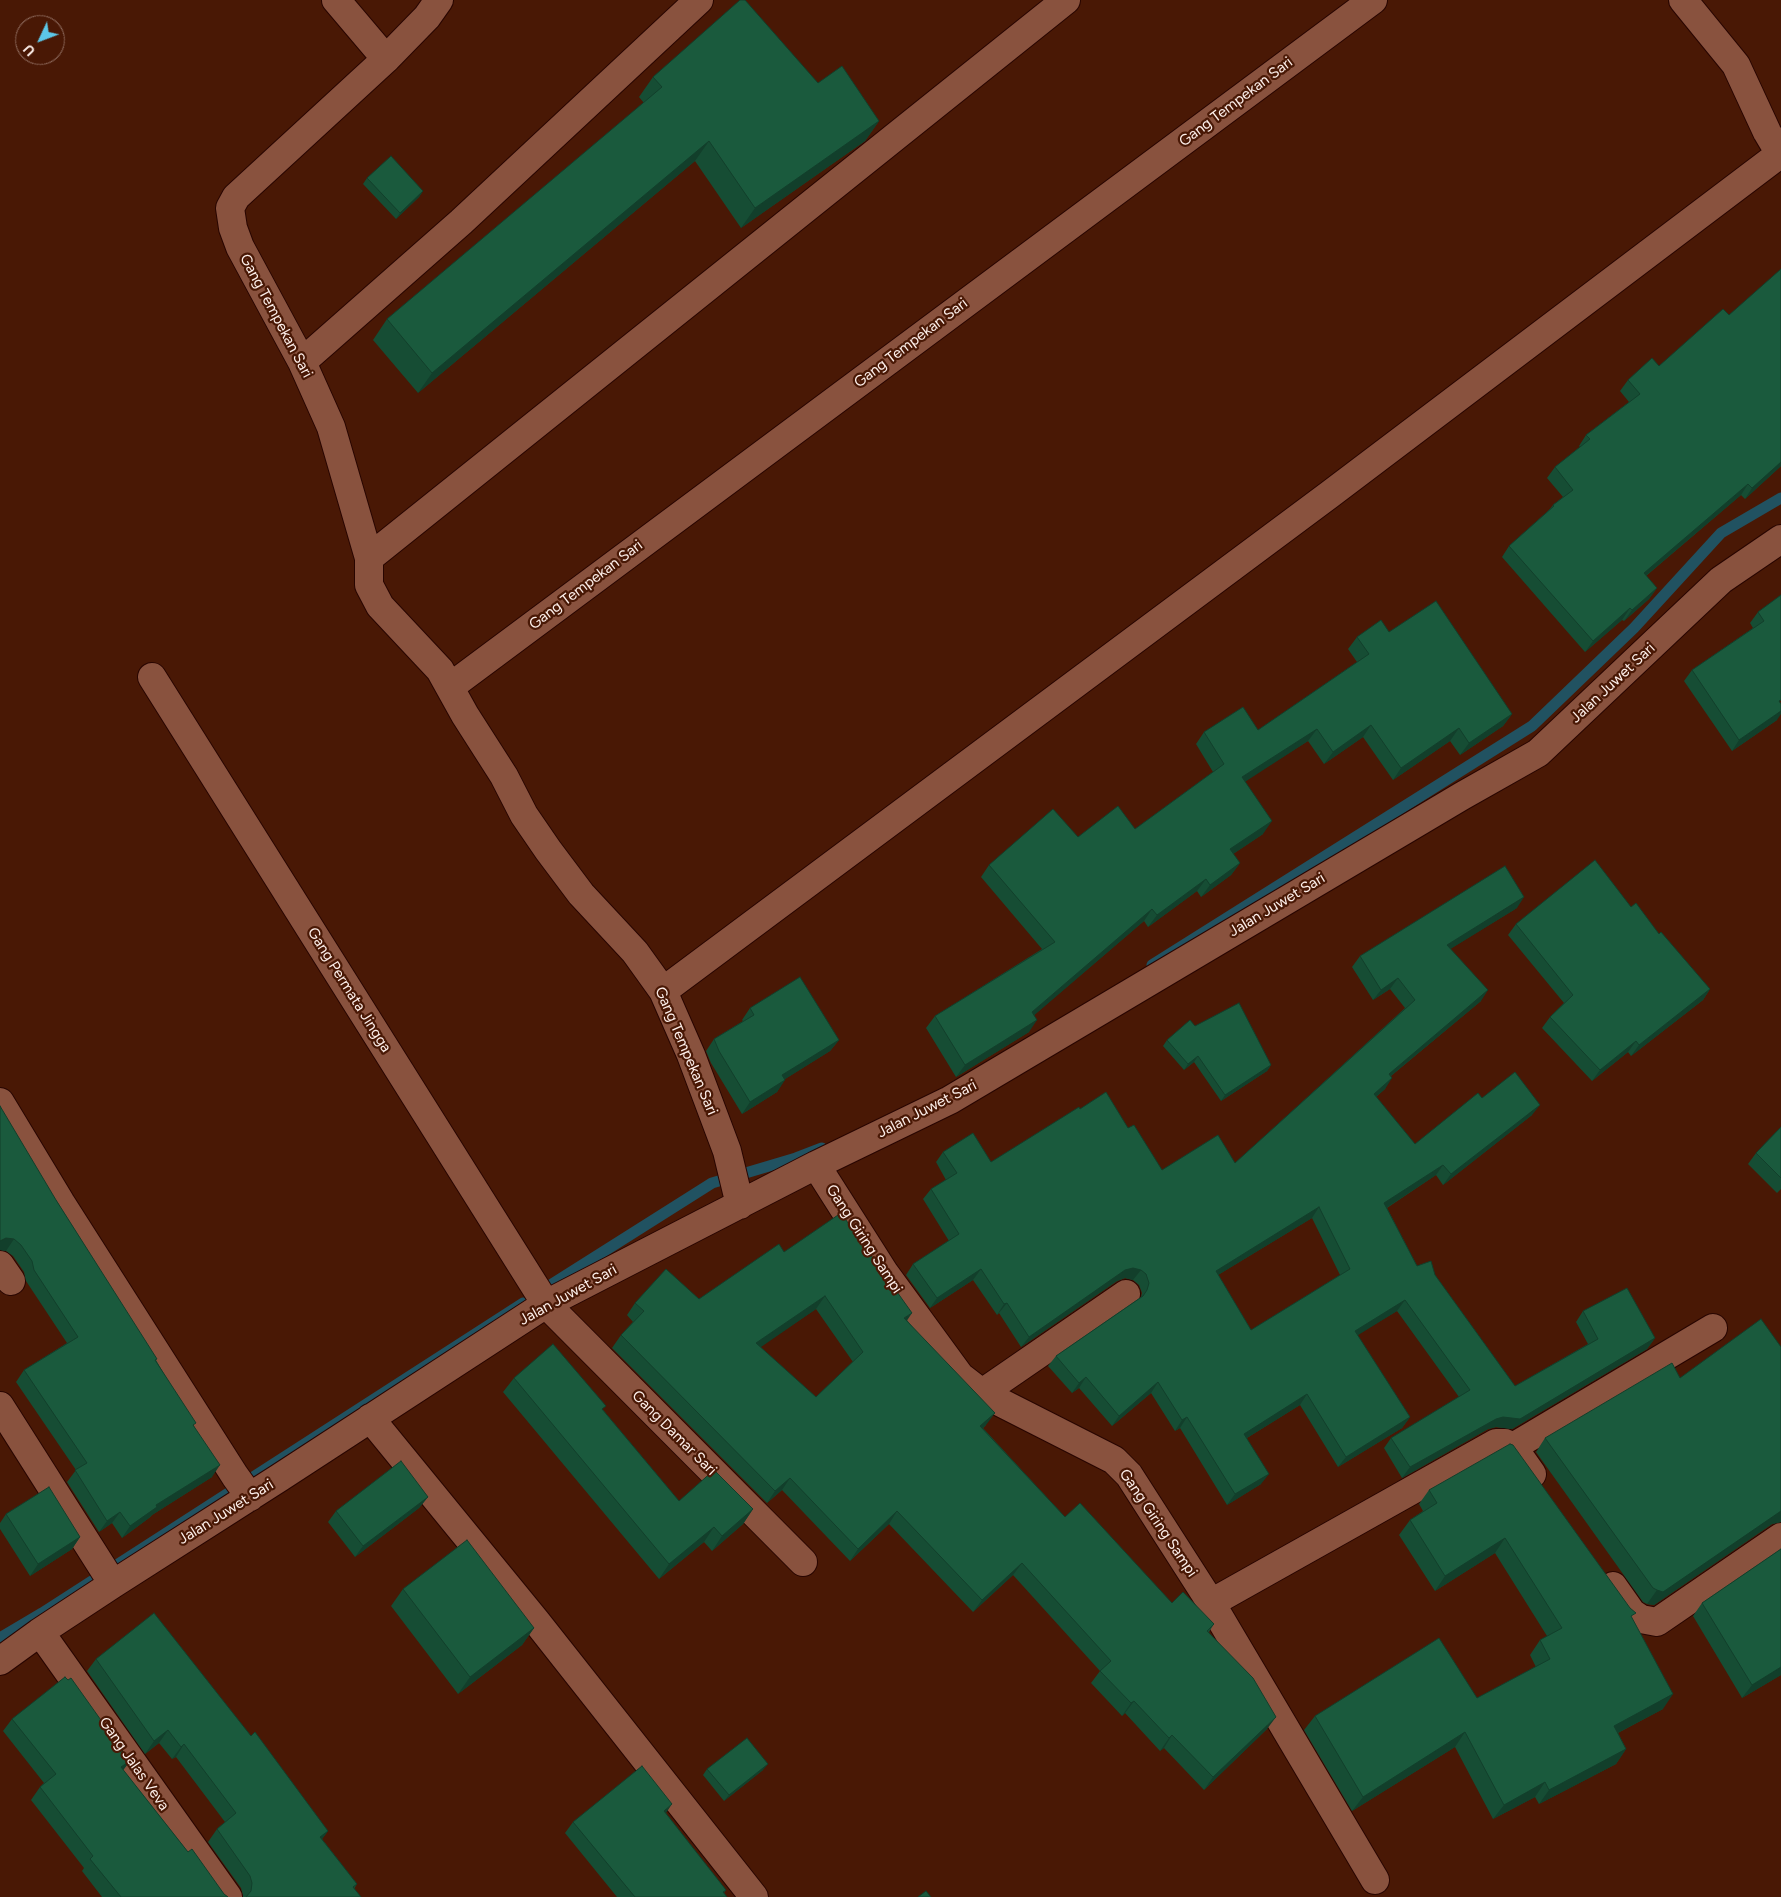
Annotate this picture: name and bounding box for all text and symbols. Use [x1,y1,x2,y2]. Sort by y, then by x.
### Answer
north arrow [15,15,65,65]
text: U [20,40,39,59]
street label: Gang Tempekan Sari [1176,53,1296,151]
street label: Gang Tempekan Sari [236,251,316,381]
street label: Gang Tempekan Sari [851,294,971,392]
street label: Gang Tempekan Sari [526,536,646,634]
street label: Jalan Juwet Sari [1567,639,1659,727]
street label: Jalan Juwet Sari [1226,869,1328,941]
street label: Gang Permata Jingga [303,924,395,1056]
street label: Gang Tempekan Sari [651,984,721,1118]
street label: Jalan Juwet Sari [874,1076,980,1142]
street label: Gang Giring Sampi [822,1181,906,1297]
street label: Jalan Juwet Sari [516,1261,620,1329]
street label: Gang Damar Sari [628,1387,720,1479]
street label: Gang Giring Sampi [1115,1466,1201,1580]
street label: Jalan Juwet Sari [175,1475,277,1549]
street label: Gang Jalas Veva [95,1714,173,1814]

